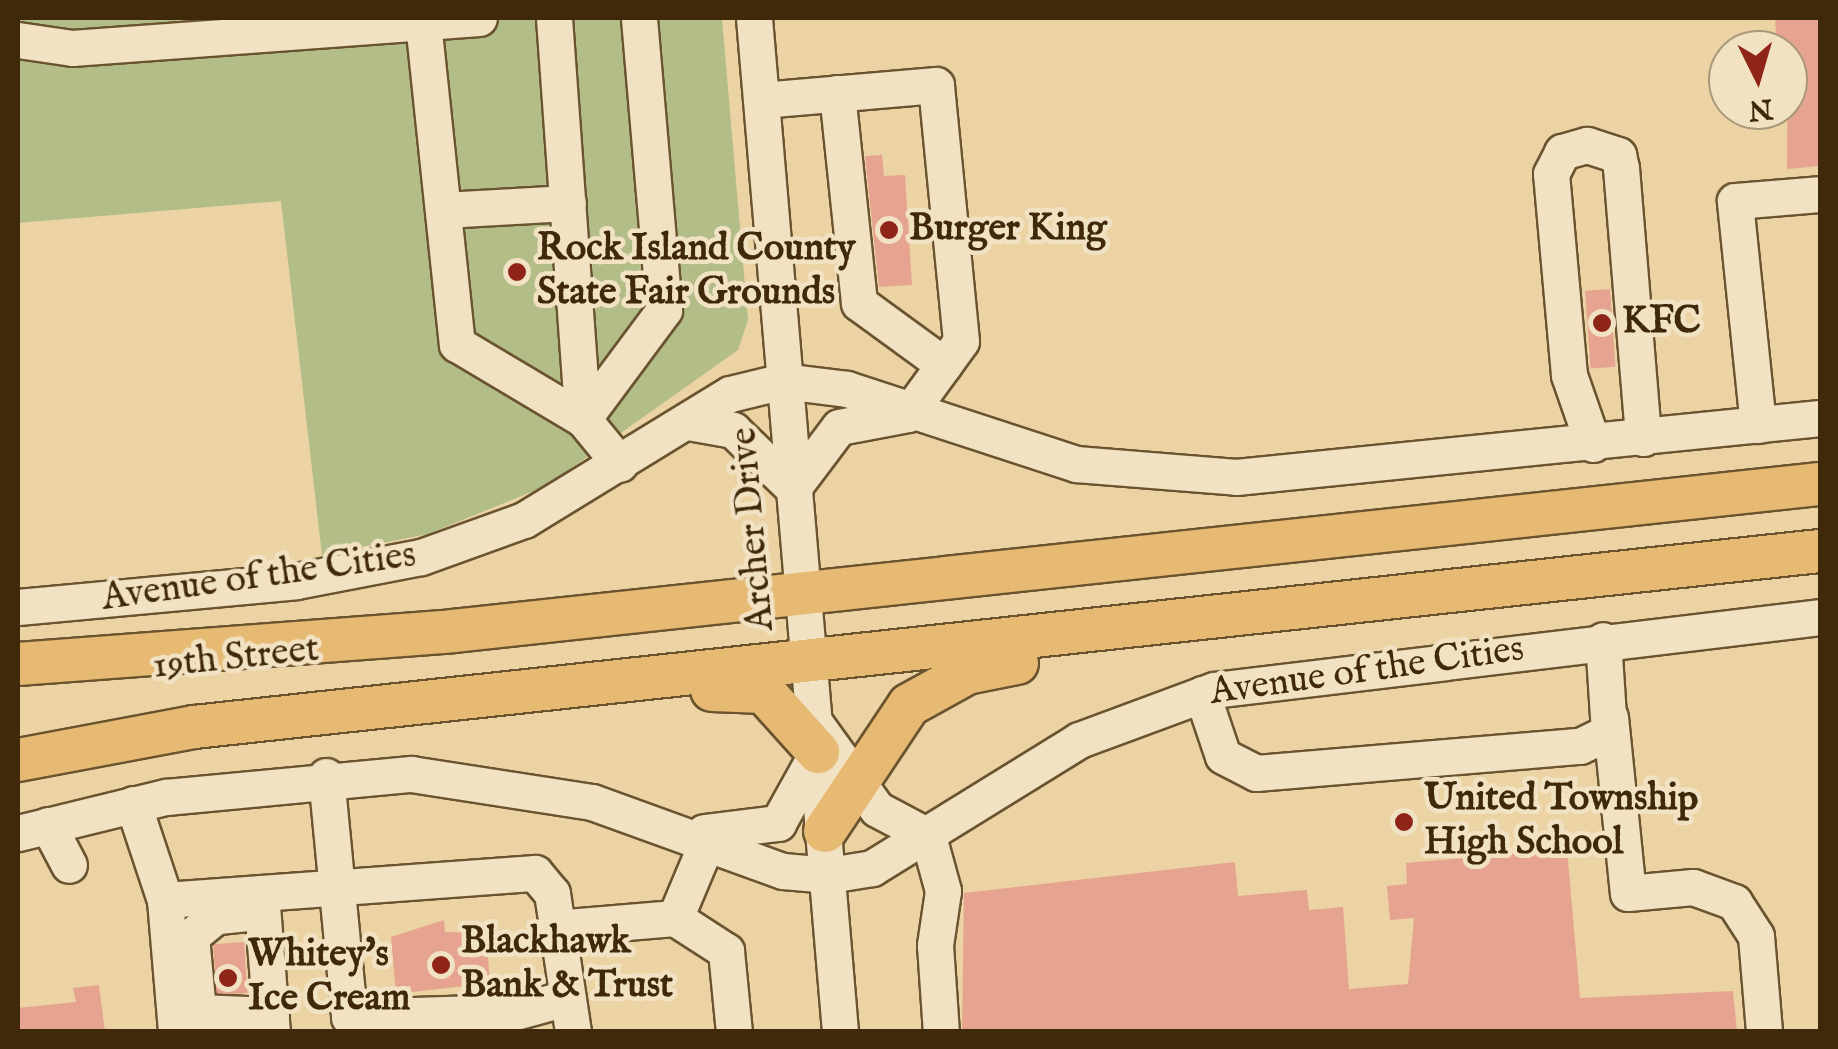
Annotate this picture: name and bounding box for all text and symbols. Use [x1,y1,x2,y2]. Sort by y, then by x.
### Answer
north arrow [1708,30,1808,130]
text: N [1747,90,1774,127]
place label: Burger King [909,207,1107,253]
marker: Burger King [878,219,900,241]
place label: Rock Island County State Fair Grounds [537,227,856,316]
marker: Rock Island County State Fair Grounds [506,261,528,283]
place label: KFC [1622,300,1701,346]
marker: KFC [1591,312,1613,334]
street label: Archer Drive [722,425,786,633]
street label: Avenue of the Cities [99,533,419,623]
street label: Avenue of the Cities [1207,627,1527,717]
street label: 19th Street [151,628,321,690]
place label: United Township High School [1424,777,1698,866]
marker: United Township High School [1393,811,1415,833]
place label: Blackhawk Bank & Trust [461,920,673,1009]
place label: Whitey's Ice Cream [248,933,410,1022]
marker: Blackhawk Bank & Trust [430,954,452,976]
marker: Whitey's Ice Cream [217,967,239,989]

